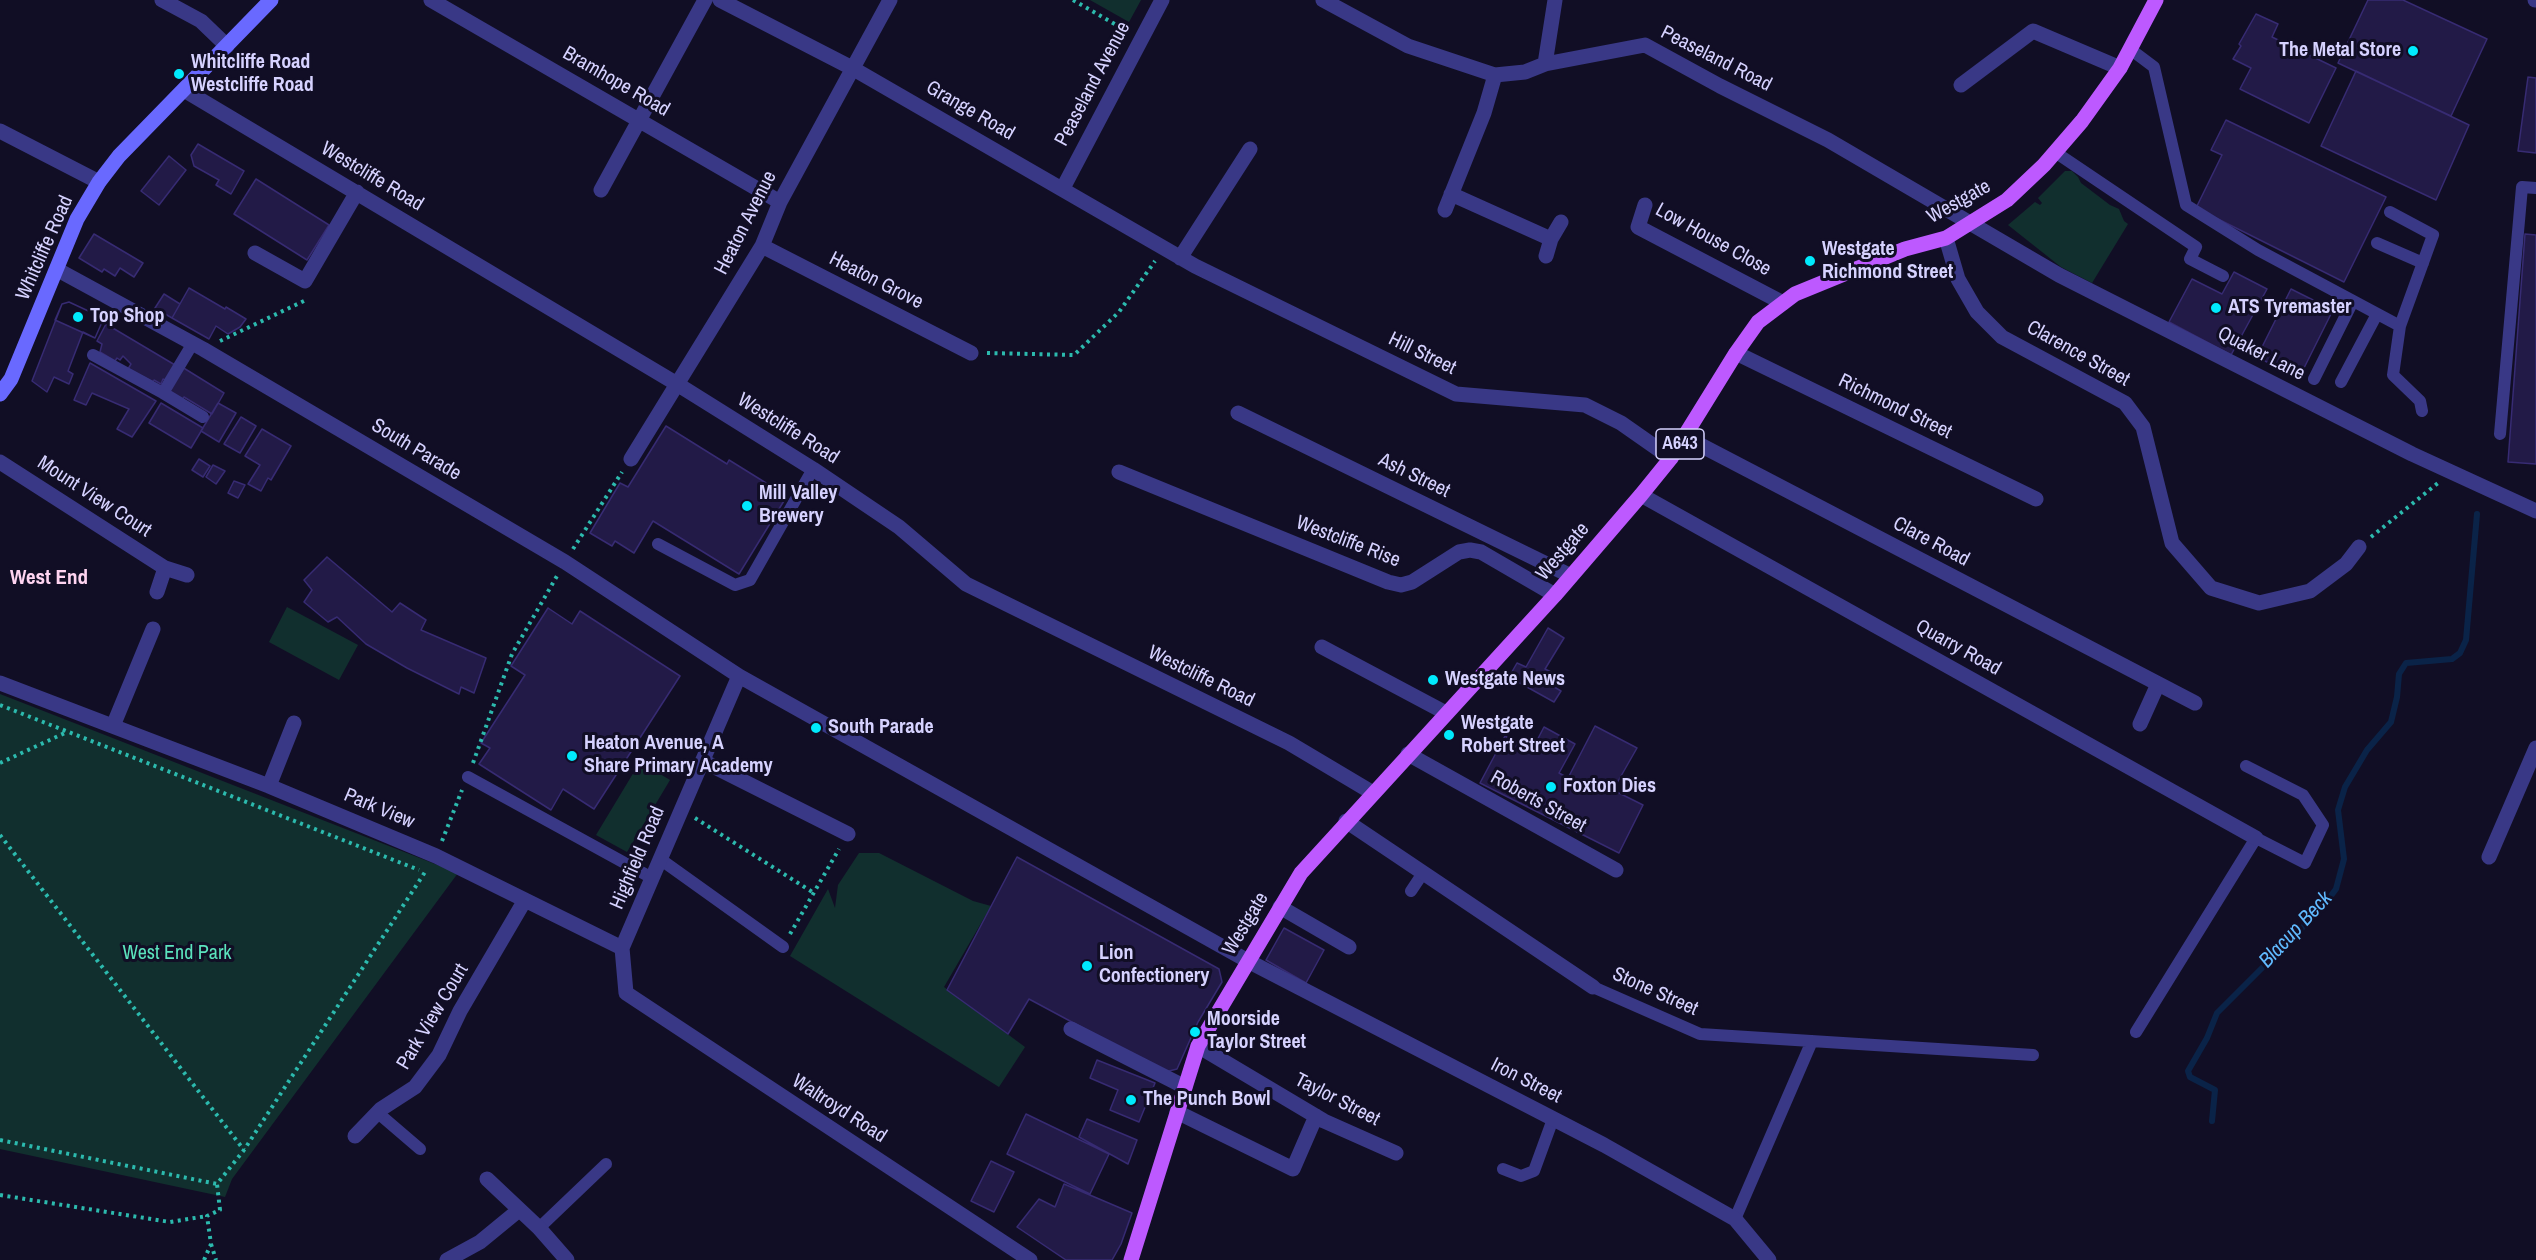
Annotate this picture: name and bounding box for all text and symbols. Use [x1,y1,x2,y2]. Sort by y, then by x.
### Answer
street label: Peaseland Avenue [1050,18,1136,150]
street label: Peaseland Road [1657,21,1775,97]
place label: The Metal Store [2279,39,2401,63]
street label: Bramhope Road [558,42,674,122]
marker: The Metal Store [2406,44,2420,58]
place label: Whitcliffe Road Westcliffe Road [191,51,314,98]
marker: Whitcliffe Road Westcliffe Road [172,67,186,81]
street label: Grange Road [921,76,1019,146]
street label: Westcliffe Road [316,137,428,217]
street label: Heaton Avenue [710,167,782,279]
street label: Westgate [1923,175,1995,229]
street label: Whitcliffe Road [11,192,79,304]
street label: Low House Close [1651,198,1775,282]
place label: Westgate Richmond Street [1822,238,1953,285]
street label: Heaton Grove [825,247,927,315]
marker: Westgate Richmond Street [1803,254,1817,268]
place label: ATS Tyremaster [2228,296,2351,320]
marker: ATS Tyremaster [2209,301,2223,315]
place label: Top Shop [90,305,164,329]
marker: Top Shop [71,310,85,324]
street label: Clarence Street [2022,316,2134,392]
street label: Quaker Lane [2213,322,2309,386]
street label: Hill Street [1384,327,1460,381]
street label: Richmond Street [1834,369,1956,445]
street label: Westcliffe Road [733,388,843,470]
street label: South Parade [367,414,465,486]
road number: A643 [1656,429,1704,459]
street label: Ash Street [1374,448,1454,504]
street label: Mount View Court [33,451,155,543]
place label: Mill Valley Brewery [759,482,837,529]
marker: Mill Valley Brewery [740,499,754,513]
street label: Westcliffe Rise [1292,511,1404,573]
street label: Clare Road [1889,512,1973,572]
street label: Westgate [1531,518,1595,586]
district label: West End [10,565,88,591]
street label: Quarry Road [1911,615,2005,681]
street label: Westcliffe Road [1144,641,1258,713]
place label: Westgate News [1445,668,1565,692]
marker: Westgate News [1426,673,1440,687]
place label: Westgate Robert Street [1461,712,1565,759]
place label: South Parade [828,716,934,740]
marker: South Parade [809,721,823,735]
marker: Westgate Robert Street [1442,728,1456,742]
place label: Heaton Avenue, A Share Primary Academy [584,732,773,779]
marker: Heaton Avenue, A Share Primary Academy [565,749,579,763]
street label: Roberts Street [1486,766,1590,838]
place label: Foxton Dies [1563,775,1656,799]
marker: Foxton Dies [1544,780,1558,794]
street label: Park View [340,783,418,835]
street label: Highfield Road [606,803,670,913]
water label: Blacup Beck [2254,886,2338,974]
street label: Westgate [1218,888,1274,960]
park label: West End Park [122,942,232,966]
place label: Lion Confectionery [1099,942,1209,989]
marker: Lion Confectionery [1080,959,1094,973]
street label: Park View Court [392,960,474,1074]
street label: Stone Street [1608,962,1702,1022]
place label: Moorside Taylor Street [1207,1008,1306,1055]
marker: Moorside Taylor Street [1188,1025,1202,1039]
street label: Iron Street [1486,1053,1566,1109]
street label: Taylor Street [1290,1068,1384,1132]
street label: Waltroyd Road [787,1070,891,1148]
place label: The Punch Bowl [1143,1088,1271,1112]
marker: The Punch Bowl [1124,1093,1138,1107]

